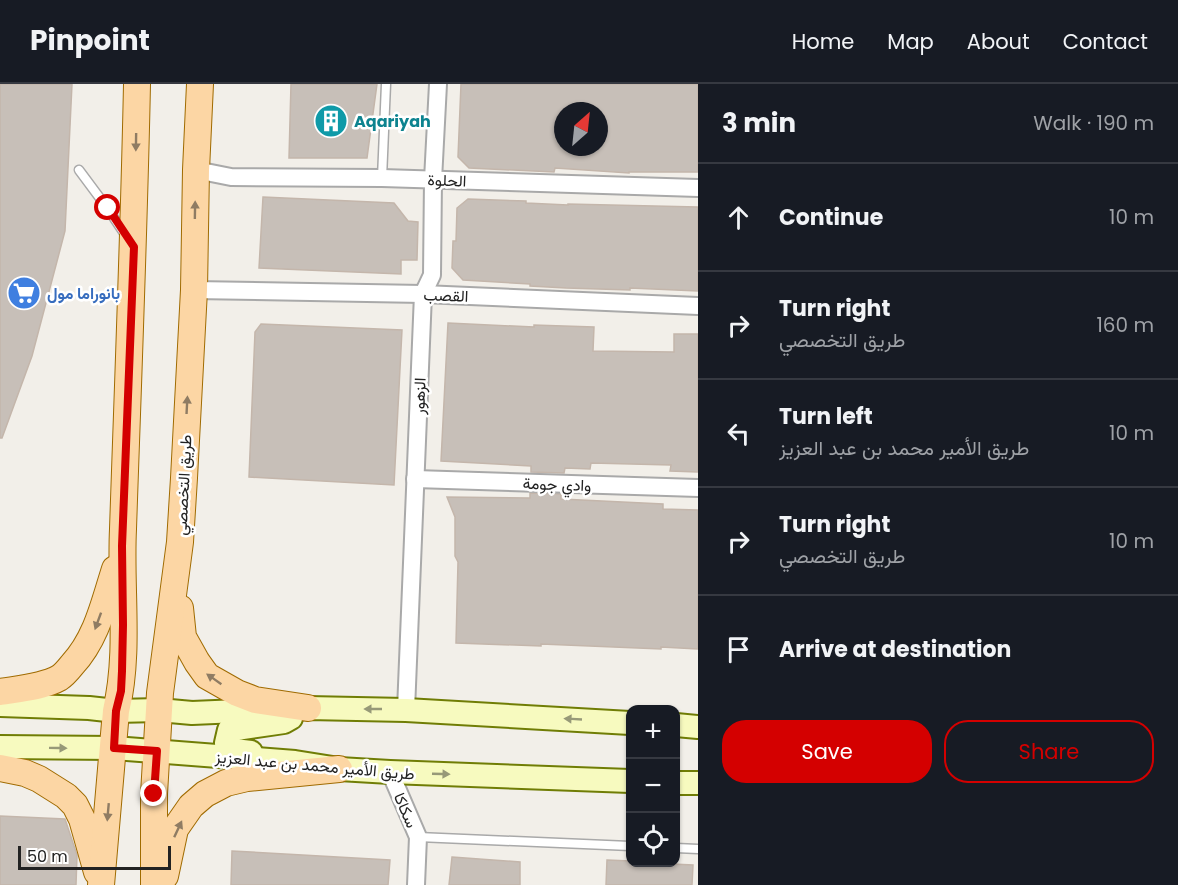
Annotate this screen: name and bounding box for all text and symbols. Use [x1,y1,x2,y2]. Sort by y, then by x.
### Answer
text: Pinpoint [30,21,150,60]
text: Home [792,27,854,56]
text: Map [887,27,934,56]
text: About [967,27,1030,56]
text: Contact [1063,27,1148,56]
north arrow [554,102,608,156]
building icon: Aqariyah [313,103,349,139]
text: 3 min [722,105,796,141]
text: Walk · 190 m [1033,109,1154,137]
place label: Aqariyah [354,110,431,133]
one-way arrow [131,133,141,152]
street label: الحلوة [427,168,467,193]
route start [94,194,120,220]
one-way arrow [190,200,200,219]
icon: ahead [722,201,755,234]
text: Continue [779,202,883,233]
text: 10 m [1109,203,1154,231]
supermarket icon: بانوراما مول [6,275,42,311]
place label: بانوراما مول [47,282,120,305]
street label: القصب [423,283,469,308]
text: Turn right [779,293,890,324]
icon: right [722,309,755,342]
text: 160 m [1096,311,1154,339]
text: طريق التخصصي [779,326,905,354]
street label: الزهور [407,377,432,416]
one-way arrow [183,395,192,414]
text: Turn left [779,401,873,432]
icon: left [722,417,755,450]
text: 10 m [1109,419,1154,447]
street label: طريق التخصصي [169,434,200,536]
text: طريق الأمير محمد بن عبد العزيز [779,434,1029,462]
street label: وادي جومة [522,472,592,499]
text: Turn right [779,509,890,540]
icon: right [722,525,755,558]
text: 10 m [1109,527,1154,555]
text: طريق التخصصي [779,542,905,570]
one-way arrow [93,613,103,631]
icon: arrive [722,633,755,666]
text: Arrive at destination [779,634,1011,665]
one-way arrow [206,673,222,685]
one-way arrow [364,705,383,714]
map controls [626,705,680,867]
button: + [626,705,680,759]
one-way arrow [563,715,582,724]
button: Save [722,720,932,783]
button: Share [944,720,1154,783]
one-way arrow [49,743,68,753]
street label: طريق الأمير محمد بن عبد العزيز [213,745,416,786]
button: − [626,759,680,813]
one-way arrow [432,769,451,779]
route end [140,780,166,806]
street label: سكاكا [388,789,423,831]
one-way arrow [103,802,113,821]
button: locate [626,813,680,867]
one-way arrow [173,820,182,837]
scale bar [18,843,171,870]
text: 50 m [27,845,68,868]

